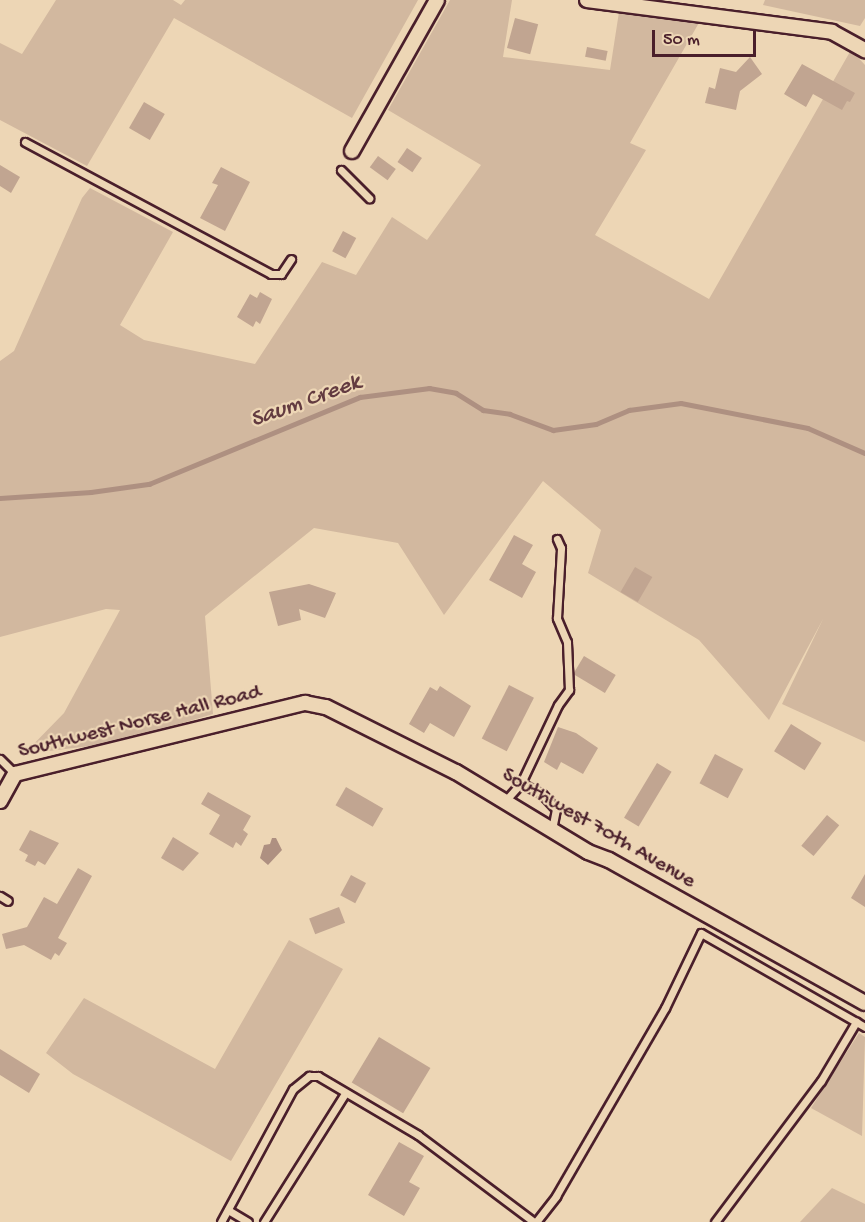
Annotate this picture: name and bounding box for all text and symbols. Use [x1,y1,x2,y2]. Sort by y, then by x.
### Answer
scale bar [655,18,758,56]
text: 50 m [663,30,700,51]
water label: Saum Creek [247,369,365,435]
street label: Southwest Norse Hall Road [16,680,264,766]
street label: Southwest 70th Avenue [496,763,700,895]

